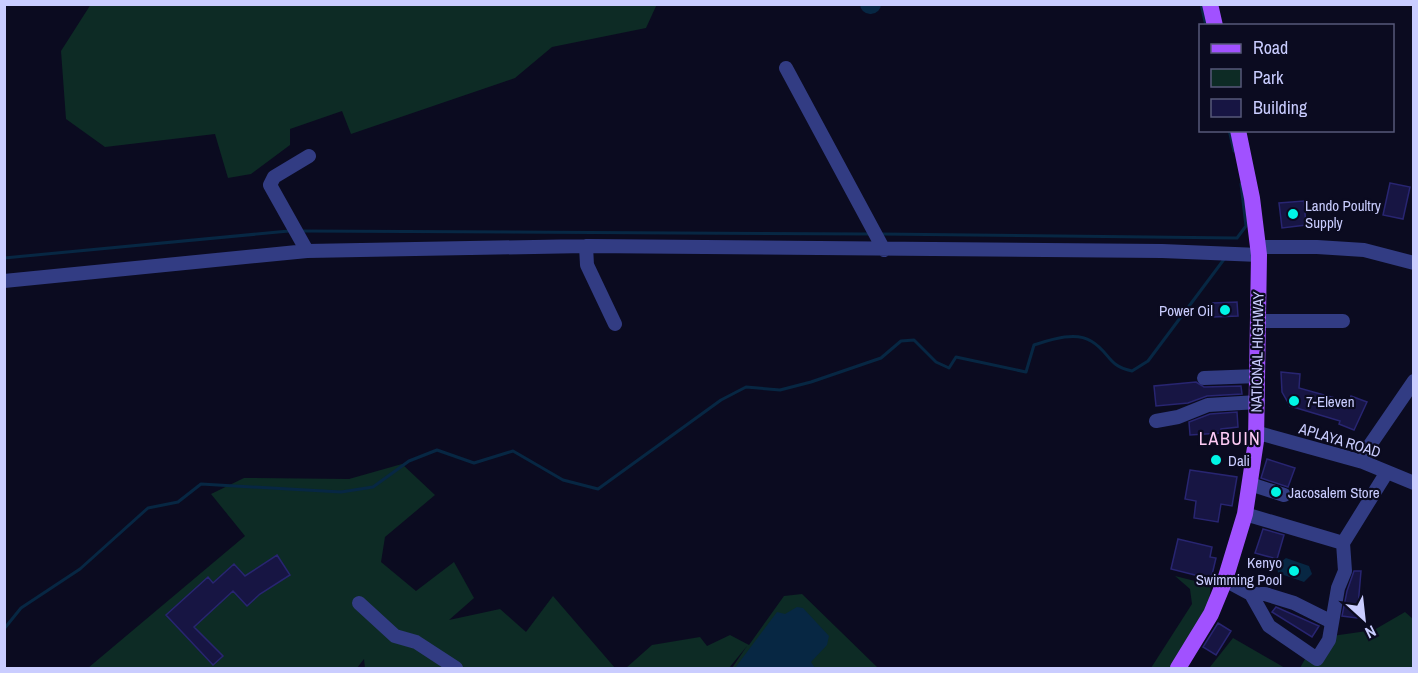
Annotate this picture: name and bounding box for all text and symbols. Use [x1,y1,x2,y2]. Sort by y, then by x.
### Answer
legend [1199,24,1394,132]
text: Road [1253,35,1288,60]
text: Park [1253,65,1284,90]
text: Building [1253,95,1308,120]
place label: Lando Poultry Supply [1305,195,1382,233]
marker: Lando Poultry Supply [1286,207,1300,221]
street label: NATIONAL HIGHWAY [1245,291,1269,413]
place label: Power Oil [1159,300,1213,321]
marker: Power Oil [1218,303,1232,317]
place label: 7-Eleven [1306,391,1355,412]
marker: 7-Eleven [1287,394,1301,408]
street label: APLAYA ROAD [1296,417,1384,462]
district label: LABUIN [1199,426,1261,451]
place label: Dali [1228,450,1250,471]
marker: Dali [1209,453,1223,467]
place label: Jacosalem Store [1288,482,1380,503]
marker: Jacosalem Store [1269,485,1283,499]
place label: Kenyo Swimming Pool [1196,552,1282,590]
marker: Kenyo Swimming Pool [1287,564,1301,578]
north arrow [1334,589,1394,649]
text: N [1362,620,1380,644]

